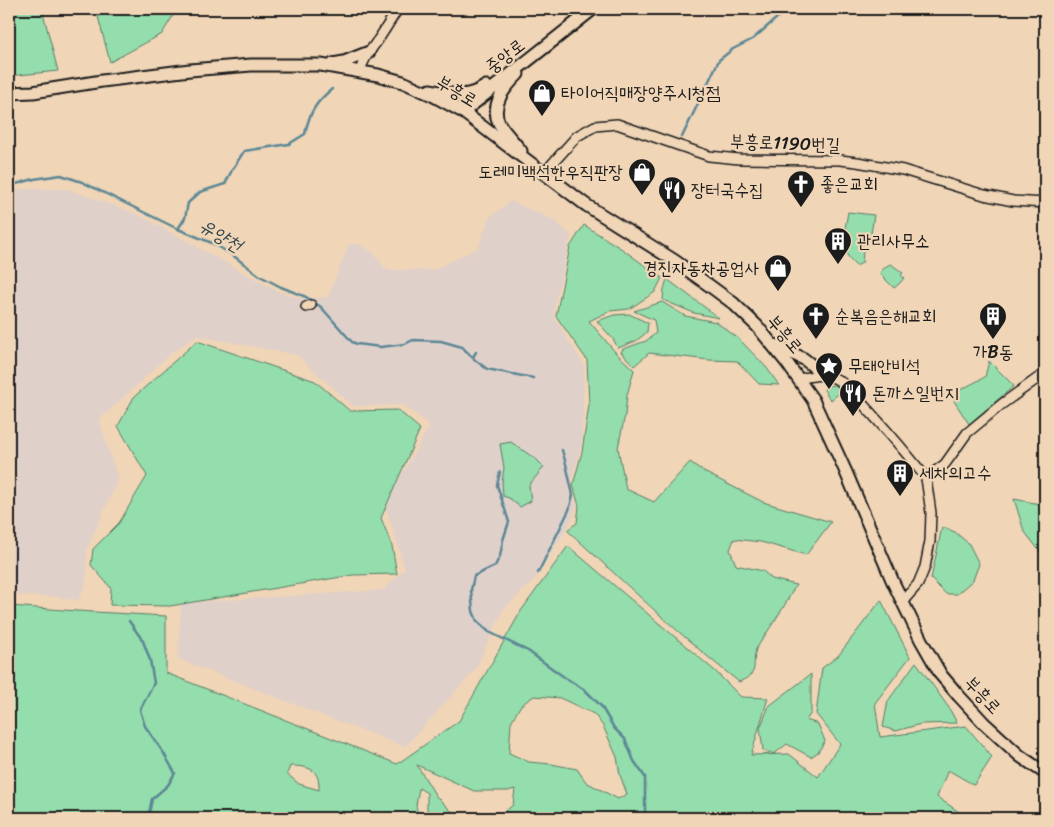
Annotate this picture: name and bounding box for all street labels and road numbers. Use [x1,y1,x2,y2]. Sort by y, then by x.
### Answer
street label: 중앙로 [478,30,532,82]
street label: 부흥로 [430,66,484,116]
street label: 부흥로1190번길 [729,125,841,161]
street label: 부흥로 [759,307,811,361]
street label: 부흥로 [956,668,1010,722]

